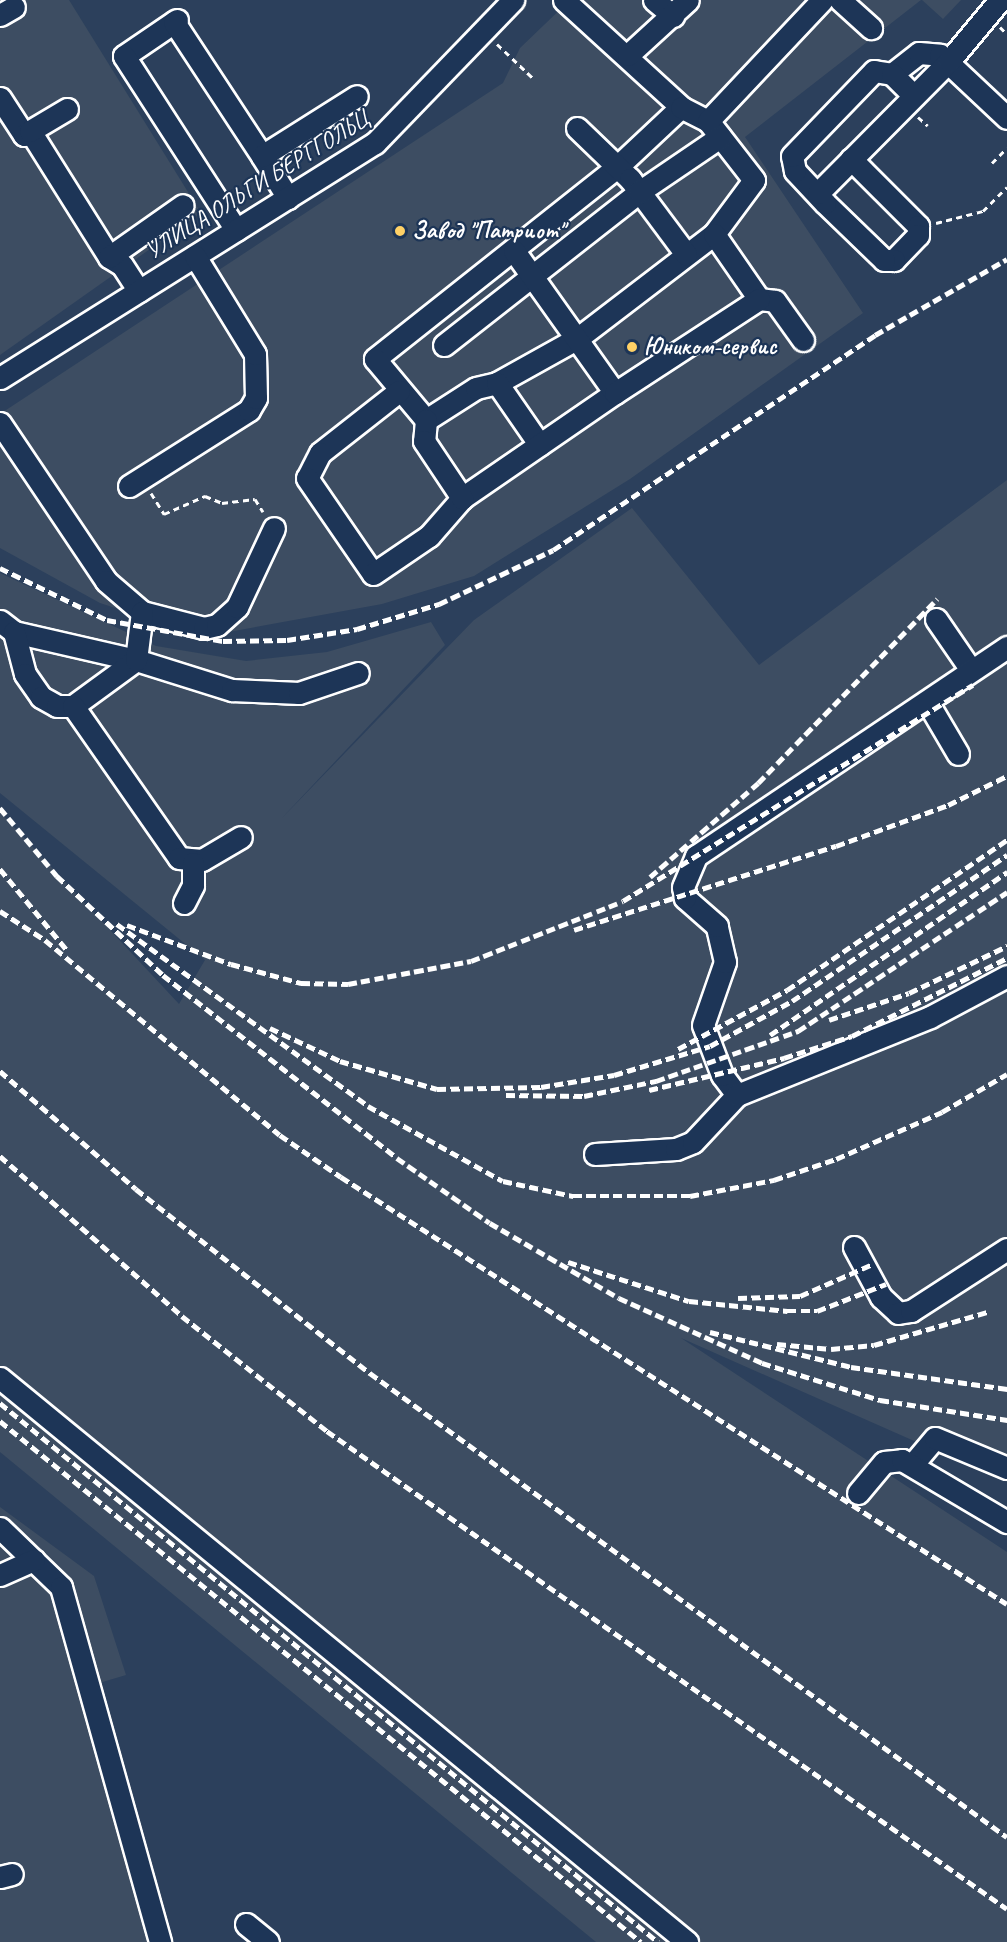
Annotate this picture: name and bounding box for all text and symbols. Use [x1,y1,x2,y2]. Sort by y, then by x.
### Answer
street label: УЛИЦА ОЛЬГИ БЕРГГОЛЬЦ [141,105,373,265]
place label: Завод "Патриот" [412,217,564,245]
marker: Завод "Патриот" [393,224,407,238]
place label: Юником-сервис [644,333,777,361]
marker: Юником-сервис [625,340,639,354]

